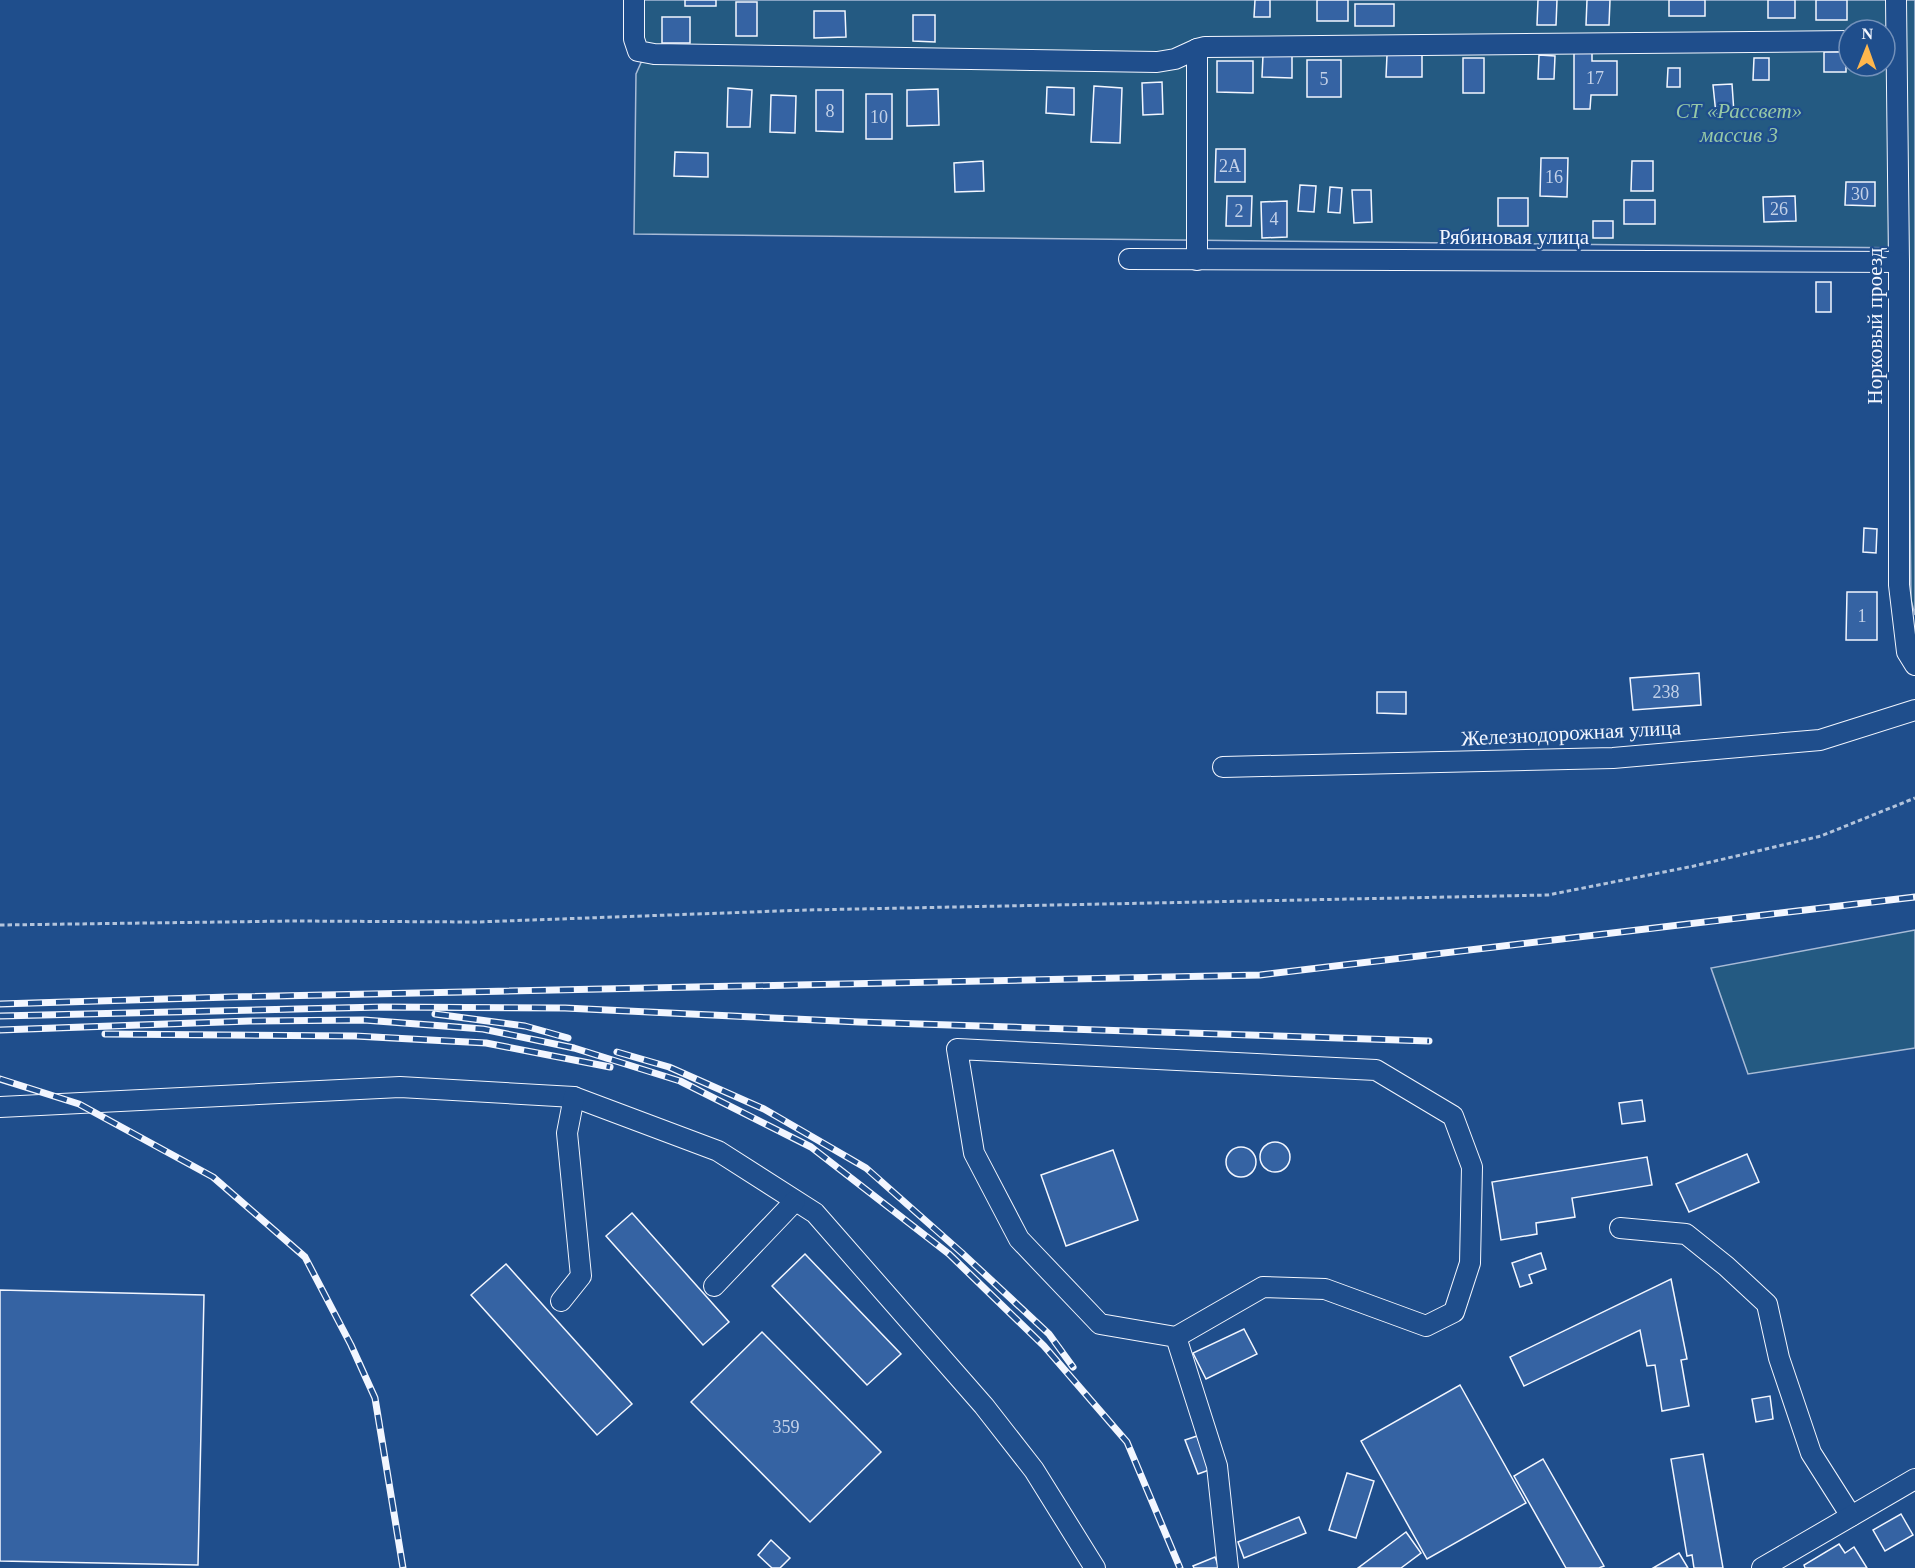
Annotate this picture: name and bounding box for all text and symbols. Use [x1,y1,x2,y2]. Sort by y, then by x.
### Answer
north arrow [1837,18,1897,78]
text: N [1861,25,1874,42]
house number: 17 [1586,68,1604,88]
house number: 5 [1320,69,1329,89]
park label: СТ «Рассвет» массив 3 [1676,99,1802,147]
house number: 8 [826,101,835,121]
house number: 10 [870,107,888,127]
house number: 2А [1219,156,1241,176]
house number: 16 [1545,167,1563,187]
house number: 30 [1851,184,1869,204]
house number: 26 [1770,199,1788,219]
house number: 2 [1235,201,1244,221]
house number: 4 [1270,209,1279,229]
street label: Рябиновая улица [1439,225,1590,249]
street label: Норковый проезд [1863,247,1887,405]
house number: 1 [1858,606,1867,626]
house number: 238 [1653,682,1680,702]
street label: Железнодорожная улица [1460,715,1682,751]
house number: 359 [773,1417,800,1437]

